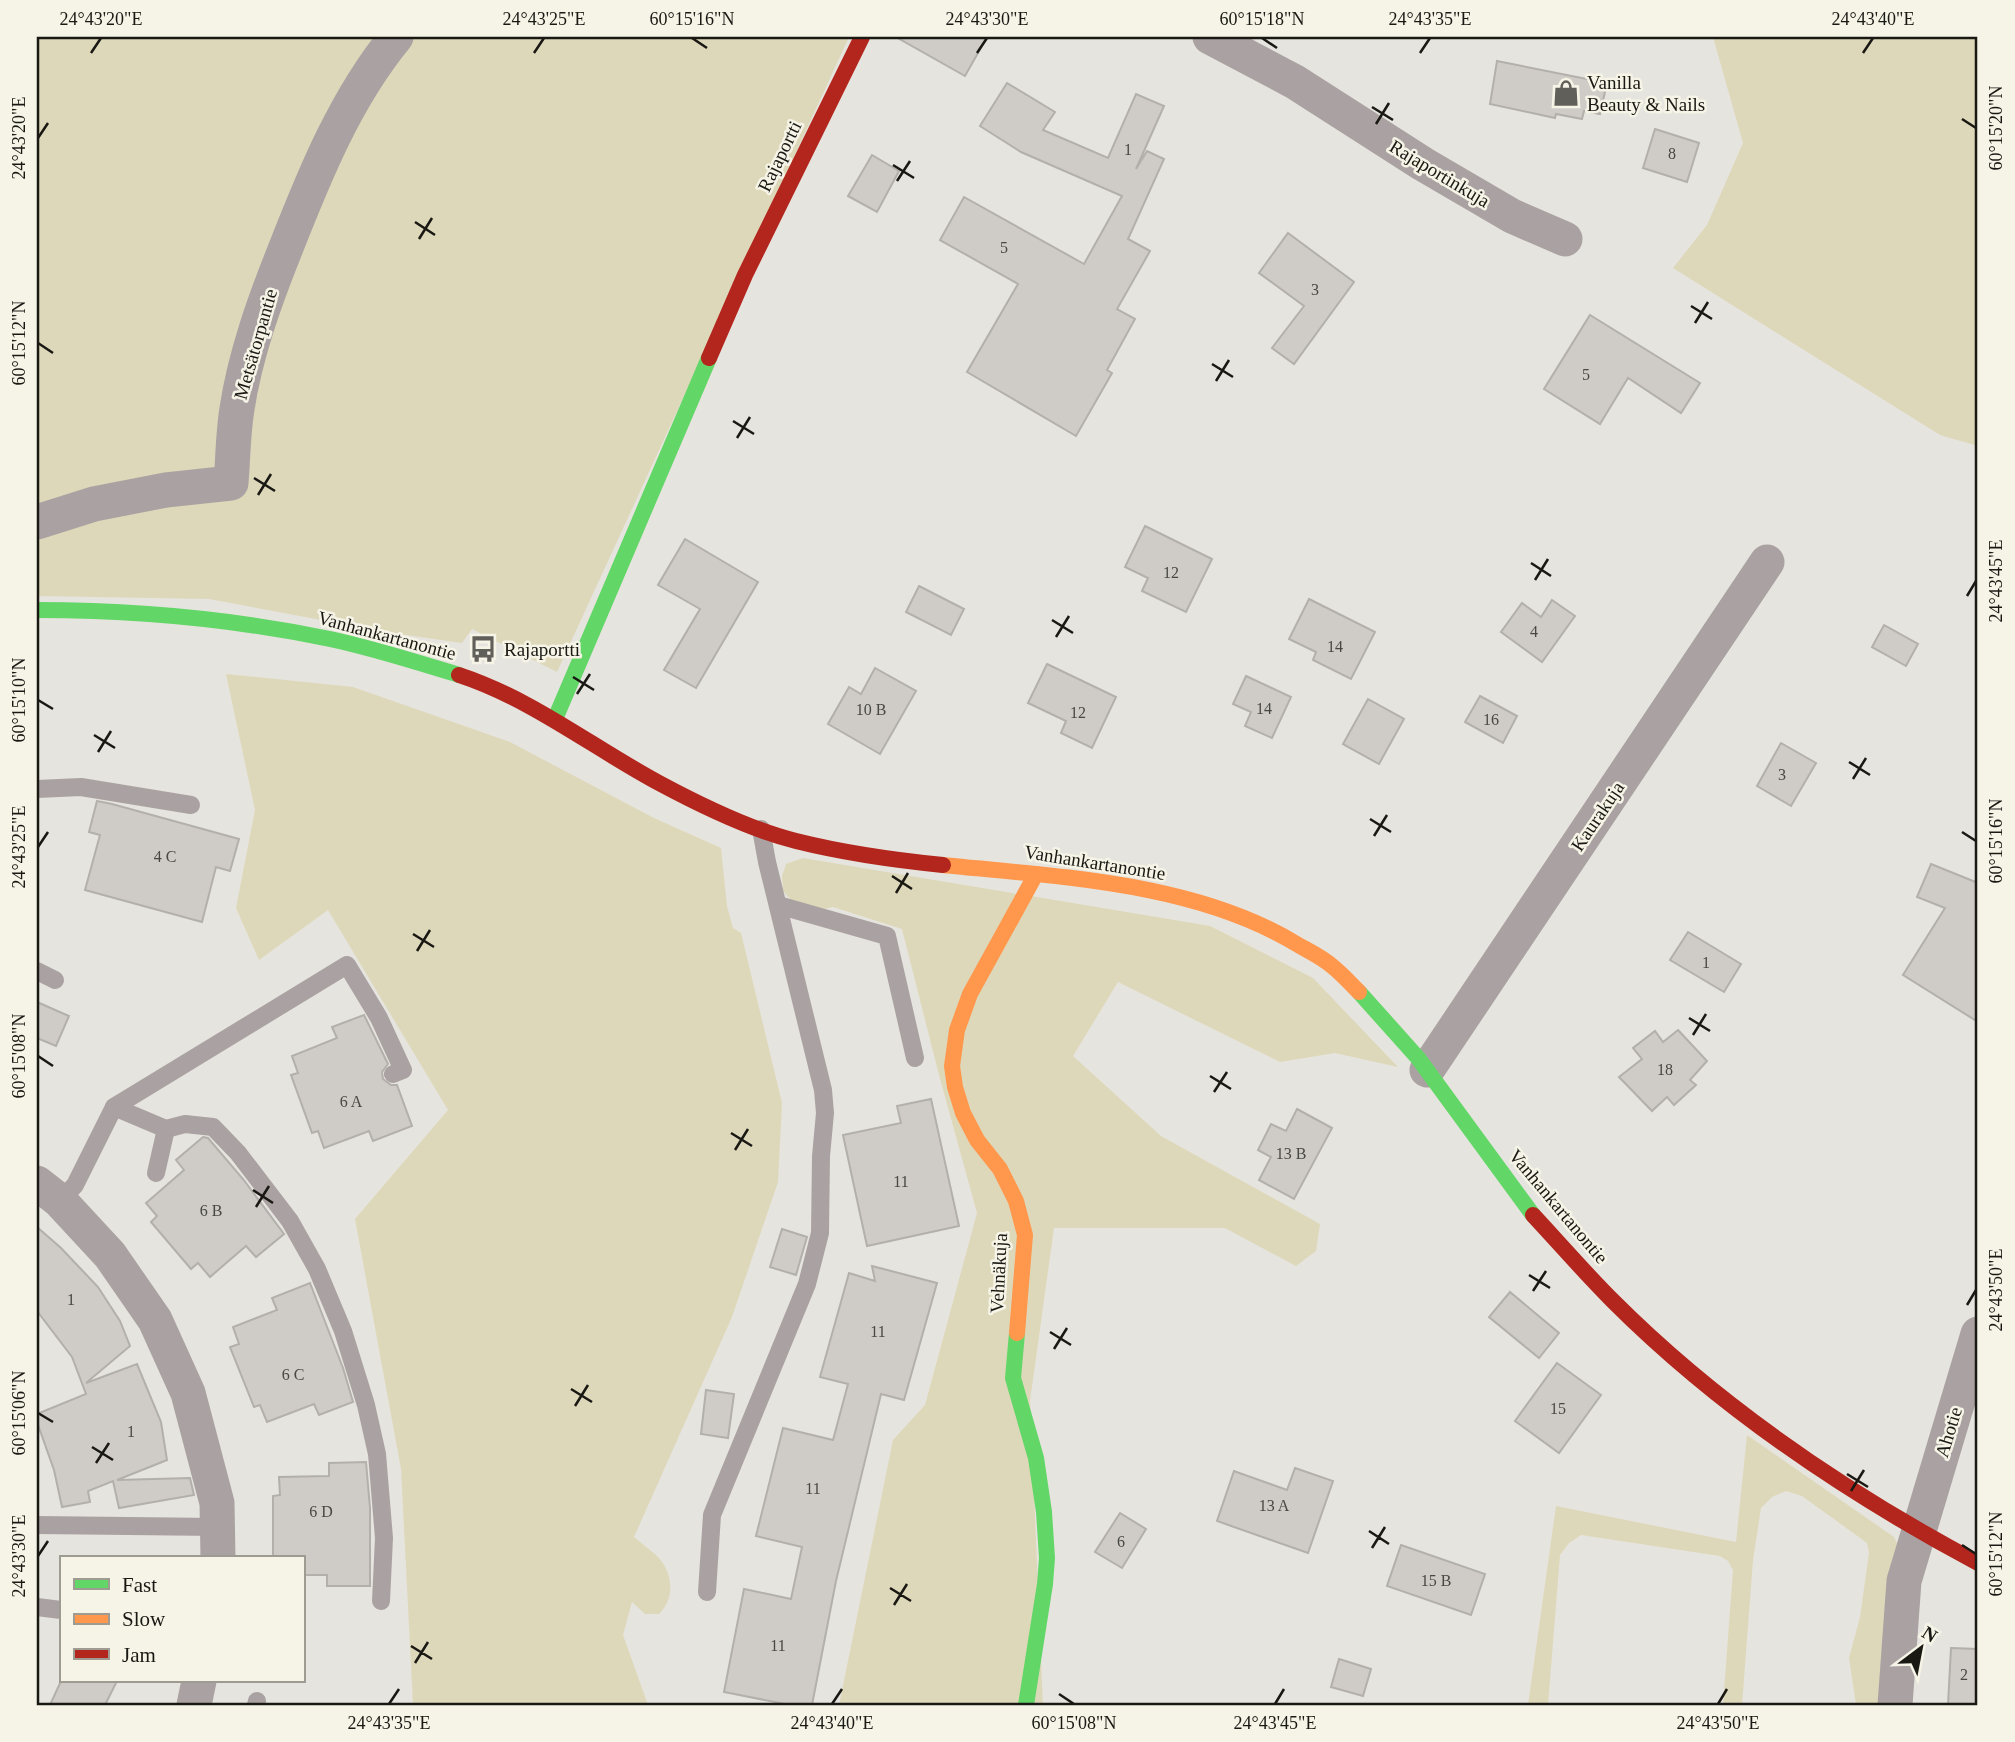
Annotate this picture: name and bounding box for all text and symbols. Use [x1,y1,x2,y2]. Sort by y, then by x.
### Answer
text: 24°43'20"E [60,9,142,29]
text: 24°43'25"E [503,9,585,29]
text: 60°15'16"N [650,9,734,29]
text: 24°43'30"E [946,9,1028,29]
text: 60°15'18"N [1220,9,1304,29]
text: 24°43'35"E [1389,9,1471,29]
text: 24°43'40"E [1832,9,1914,29]
place label: Vanilla Beauty & Nails [1587,72,1705,115]
shop icon: Vanilla Beauty & Nails [1551,78,1581,108]
text: 60°15'20"N [1986,86,2006,170]
text: 24°43'20"E [9,97,29,179]
street label: Rajaportti [753,117,806,195]
street label: Rajaportinkuja [1386,135,1494,212]
house number: 1 [1124,141,1132,158]
house number: 8 [1668,145,1676,162]
house number: 5 [1000,239,1008,256]
house number: 3 [1311,281,1319,298]
street label: Metsätorpantie [230,286,281,402]
text: 60°15'12"N [9,301,29,385]
house number: 5 [1582,366,1590,383]
text: 24°43'45"E [1986,540,2006,622]
house number: 12 [1163,564,1179,581]
street label: Vanhankartanontie [315,607,458,664]
house number: 4 [1530,623,1538,640]
bus stop icon: Rajaportti [468,634,498,664]
house number: 14 [1327,638,1343,655]
place label: Rajaportti [504,639,580,660]
text: 60°15'10"N [9,658,29,742]
house number: 14 [1256,700,1272,717]
house number: 10 B [856,701,886,718]
house number: 12 [1070,704,1086,721]
house number: 16 [1483,711,1499,728]
house number: 3 [1778,766,1786,783]
street label: Kaurakuja [1567,777,1629,855]
text: 60°15'16"N [1986,799,2006,883]
text: 24°43'25"E [9,806,29,888]
street label: Vanhankartanontie [1023,841,1167,884]
house number: 4 C [154,848,176,865]
house number: 1 [1702,954,1710,971]
text: 60°15'08"N [9,1014,29,1098]
house number: 18 [1657,1061,1673,1078]
house number: 6 A [340,1093,363,1110]
house number: 13 B [1276,1145,1306,1162]
street label: Vanhankartanontie [1505,1145,1612,1268]
house number: 11 [893,1173,909,1190]
house number: 6 B [200,1202,222,1219]
street label: Vehnäkuja [986,1232,1011,1314]
text: 24°43'50"E [1986,1249,2006,1331]
house number: 1 [67,1291,75,1308]
house number: 11 [870,1323,886,1340]
house number: 6 C [282,1366,304,1383]
text: 60°15'06"N [9,1371,29,1455]
house number: 15 [1550,1400,1566,1417]
street label: Ahotie [1931,1404,1966,1460]
house number: 1 [127,1423,135,1440]
house number: 11 [805,1480,821,1497]
house number: 13 A [1259,1497,1290,1514]
house number: 6 D [309,1503,333,1520]
text: 60°15'12"N [1986,1512,2006,1596]
text: 24°43'30"E [9,1515,29,1597]
house number: 6 [1117,1533,1125,1550]
legend [60,1556,304,1682]
house number: 15 B [1421,1572,1451,1589]
text: Fast [122,1573,157,1597]
text: Slow [122,1607,166,1631]
north arrow [1885,1612,1955,1682]
text: N [1918,1621,1941,1647]
house number: 11 [770,1637,786,1654]
text: Jam [122,1643,156,1667]
house number: 2 [1960,1666,1968,1683]
text: 24°43'35"E [348,1713,430,1733]
text: 24°43'40"E [791,1713,873,1733]
text: 60°15'08"N [1032,1713,1116,1733]
text: 24°43'45"E [1234,1713,1316,1733]
text: 24°43'50"E [1677,1713,1759,1733]

